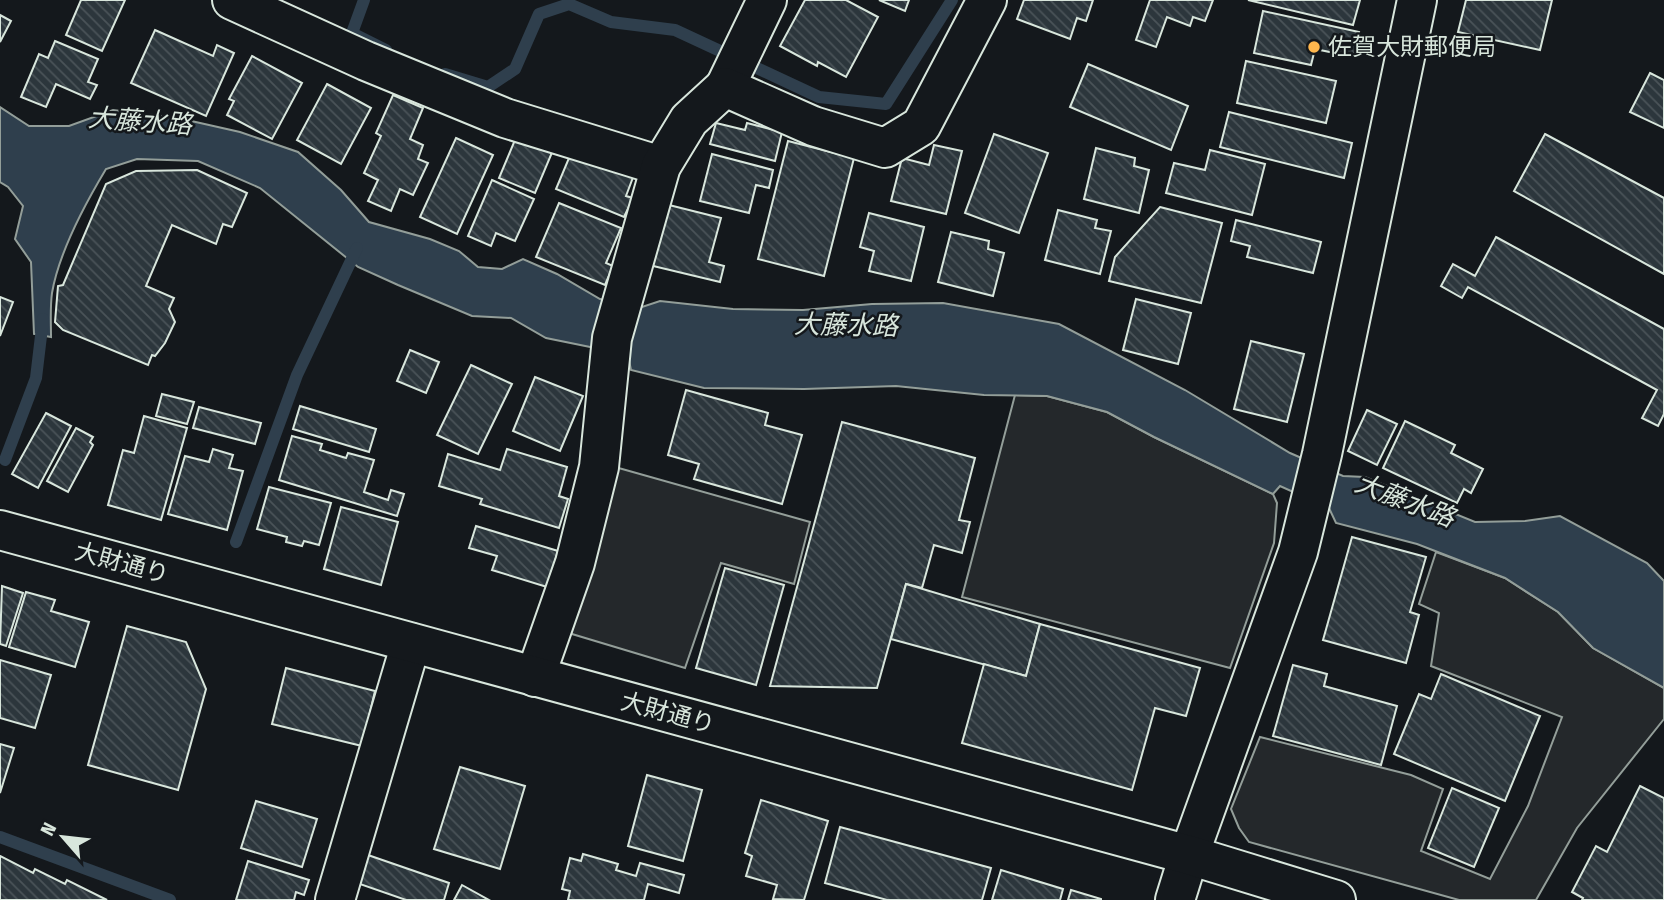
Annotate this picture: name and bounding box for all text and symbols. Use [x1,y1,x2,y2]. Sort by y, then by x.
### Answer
place label: 佐賀大財郵便局 [1328,33,1496,61]
marker: 佐賀大財郵便局 [1306,39,1322,55]
water label: 大藤水路 [87,102,195,141]
water label: 大藤水路 [794,309,900,342]
water label: 大藤水路 [1351,467,1461,534]
street label: 大財通り [72,537,172,589]
street label: 大財通り [618,687,718,739]
north arrow [28,802,98,872]
text: N [36,819,61,840]

